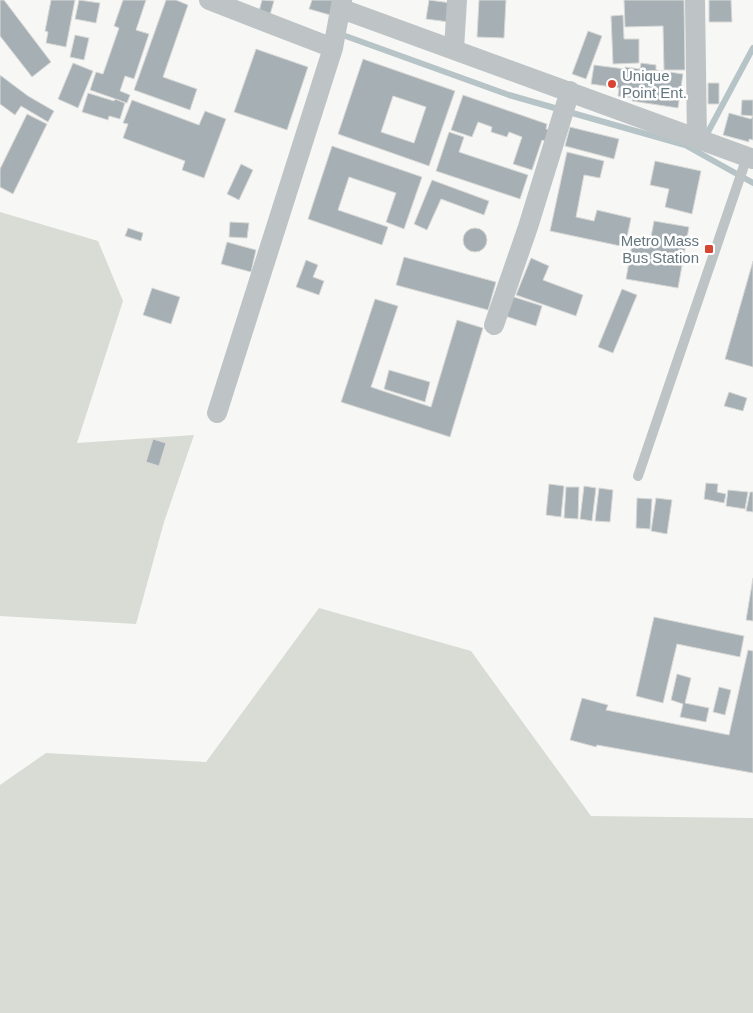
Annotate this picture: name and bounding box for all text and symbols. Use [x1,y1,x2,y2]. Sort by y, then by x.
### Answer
place label: Unique Point Ent. [622,67,687,101]
marker: Unique Point Ent. [606,78,618,90]
place label: Metro Mass Bus Station [621,232,699,266]
marker: Metro Mass Bus Station [703,243,715,255]

